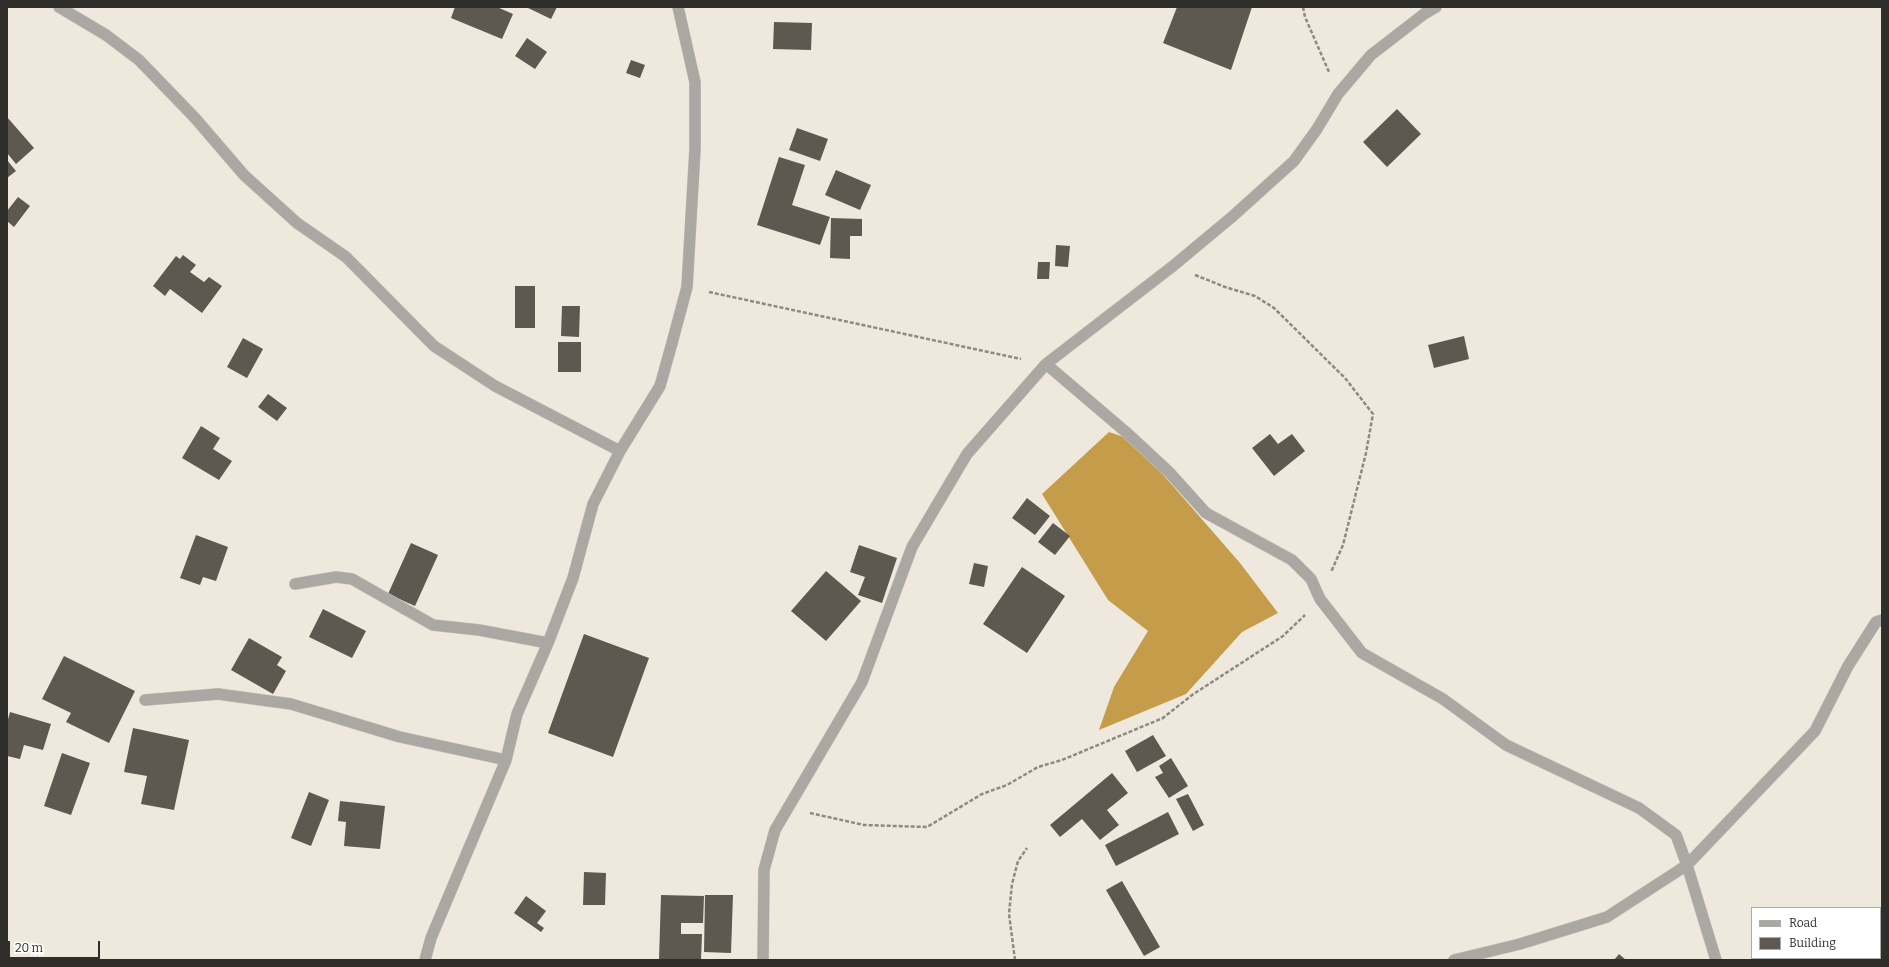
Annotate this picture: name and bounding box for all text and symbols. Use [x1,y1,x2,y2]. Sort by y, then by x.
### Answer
legend [1751,907,1881,959]
text: Road [1789,916,1817,930]
scale bar [10,933,102,959]
text: Building [1789,936,1836,950]
text: 20 m [15,941,43,955]

